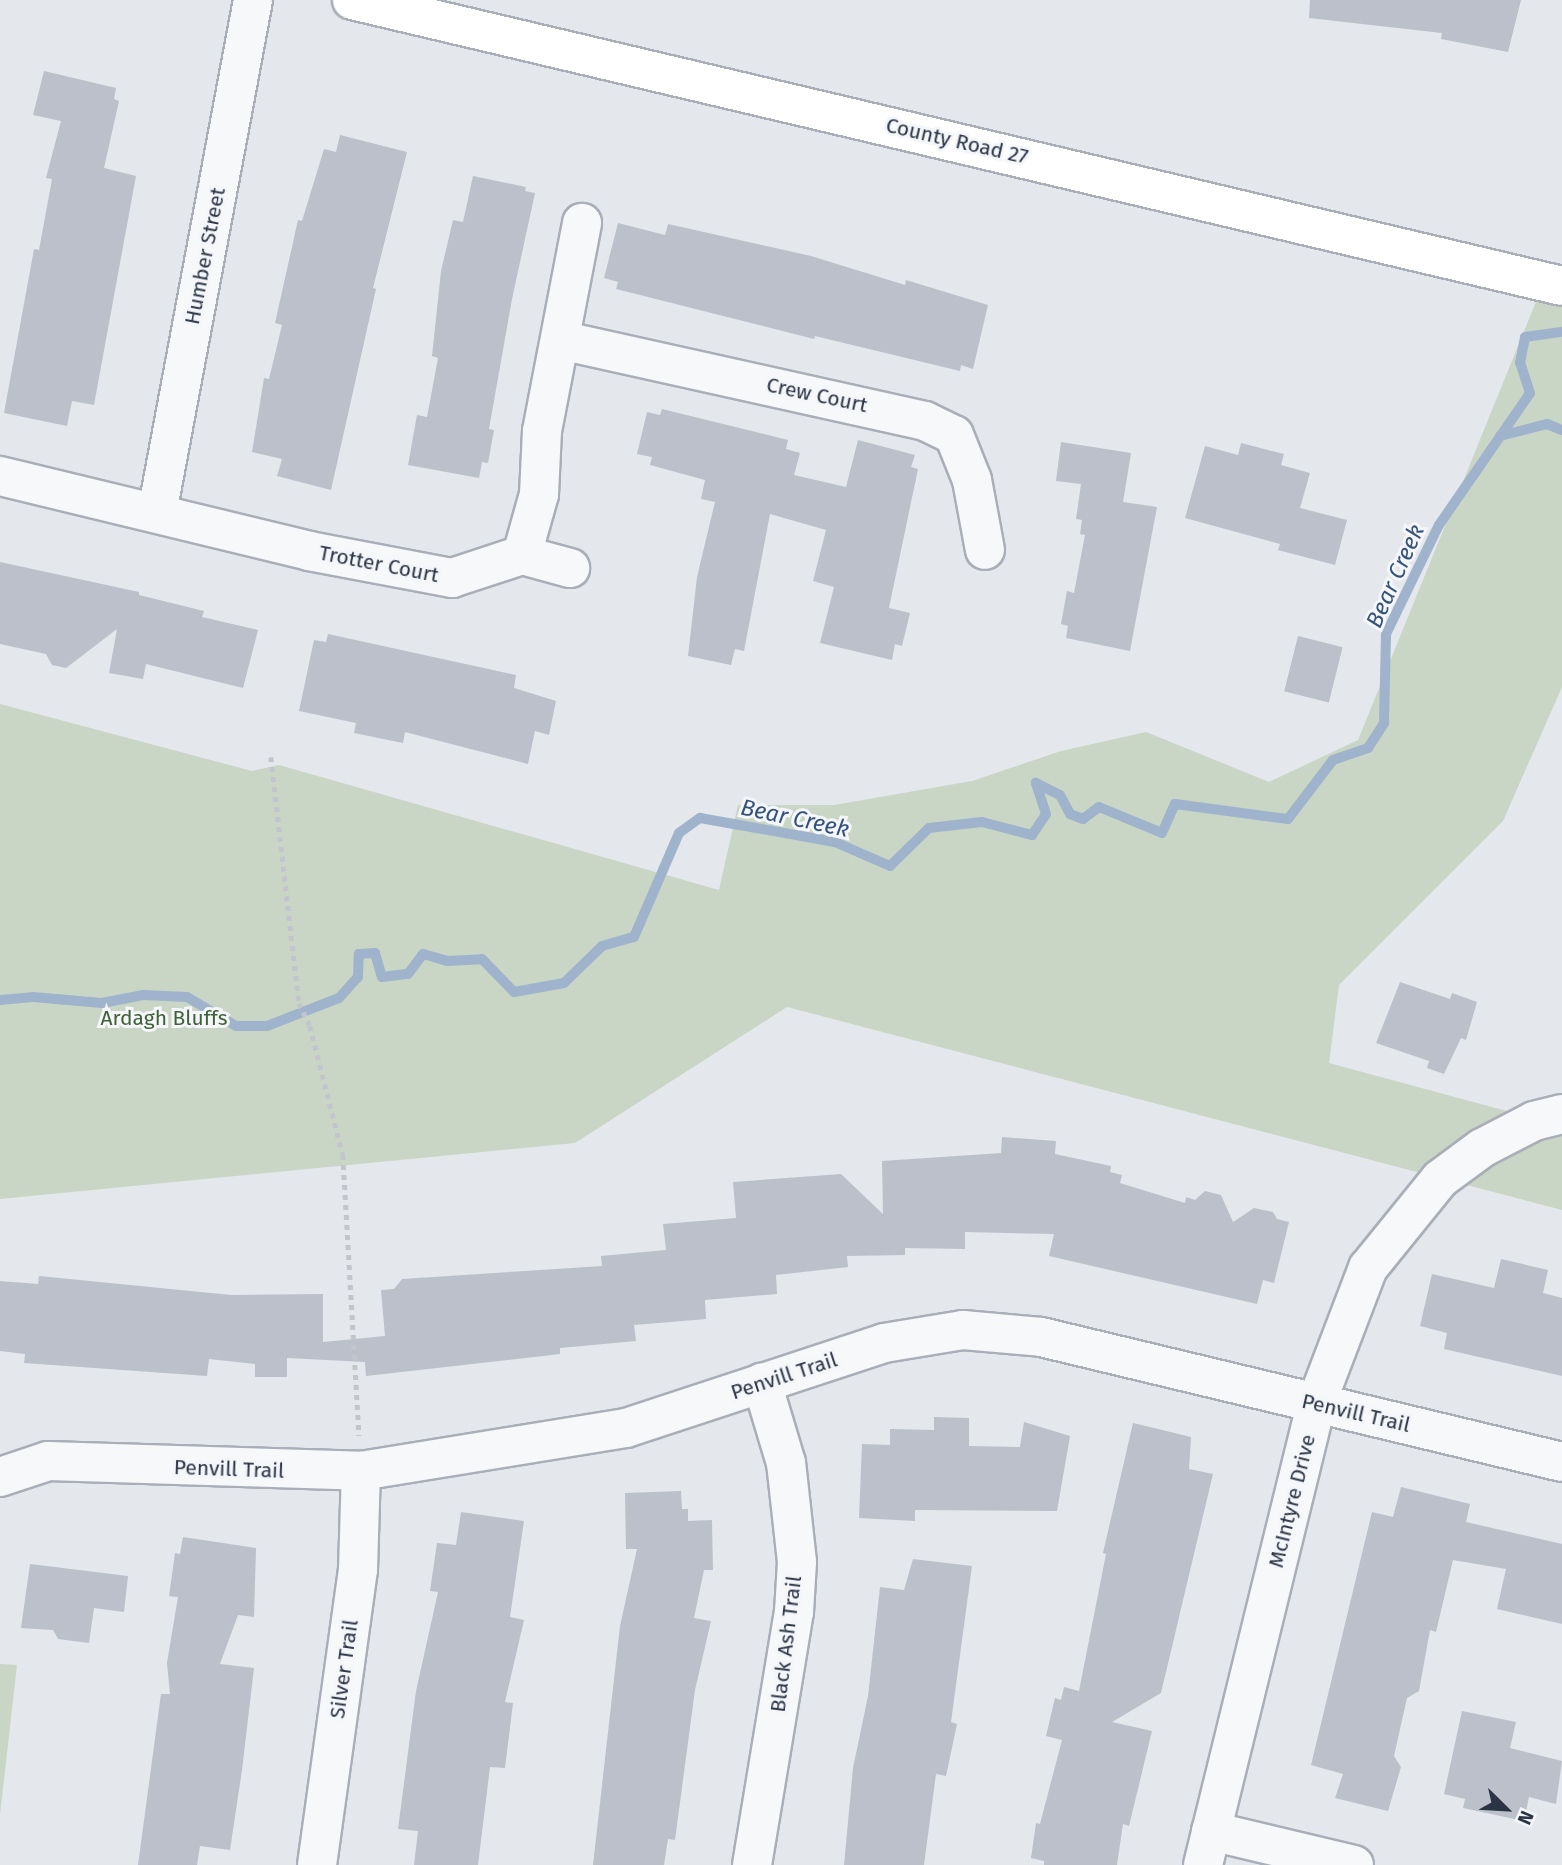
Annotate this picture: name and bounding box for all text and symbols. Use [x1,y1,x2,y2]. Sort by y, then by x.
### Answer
street label: County Road 27 [884,112,1030,170]
street label: Humber Street [179,185,231,327]
street label: Crew Court [764,372,870,418]
water label: Bear Creek [1360,520,1430,632]
street label: Trotter Court [317,540,441,588]
water label: Bear Creek [738,793,852,843]
park label: Ardagh Bluffs [101,1005,227,1031]
street label: Penvill Trail [728,1347,840,1405]
street label: Penvill Trail [1299,1388,1413,1438]
street label: McIntyre Drive [1263,1432,1321,1570]
street label: Penvill Trail [173,1454,285,1484]
street label: Black Ash Trail [765,1574,807,1714]
street label: Silver Trail [325,1618,363,1720]
north arrow [1471,1774,1541,1844]
text: N [1513,1807,1539,1828]

